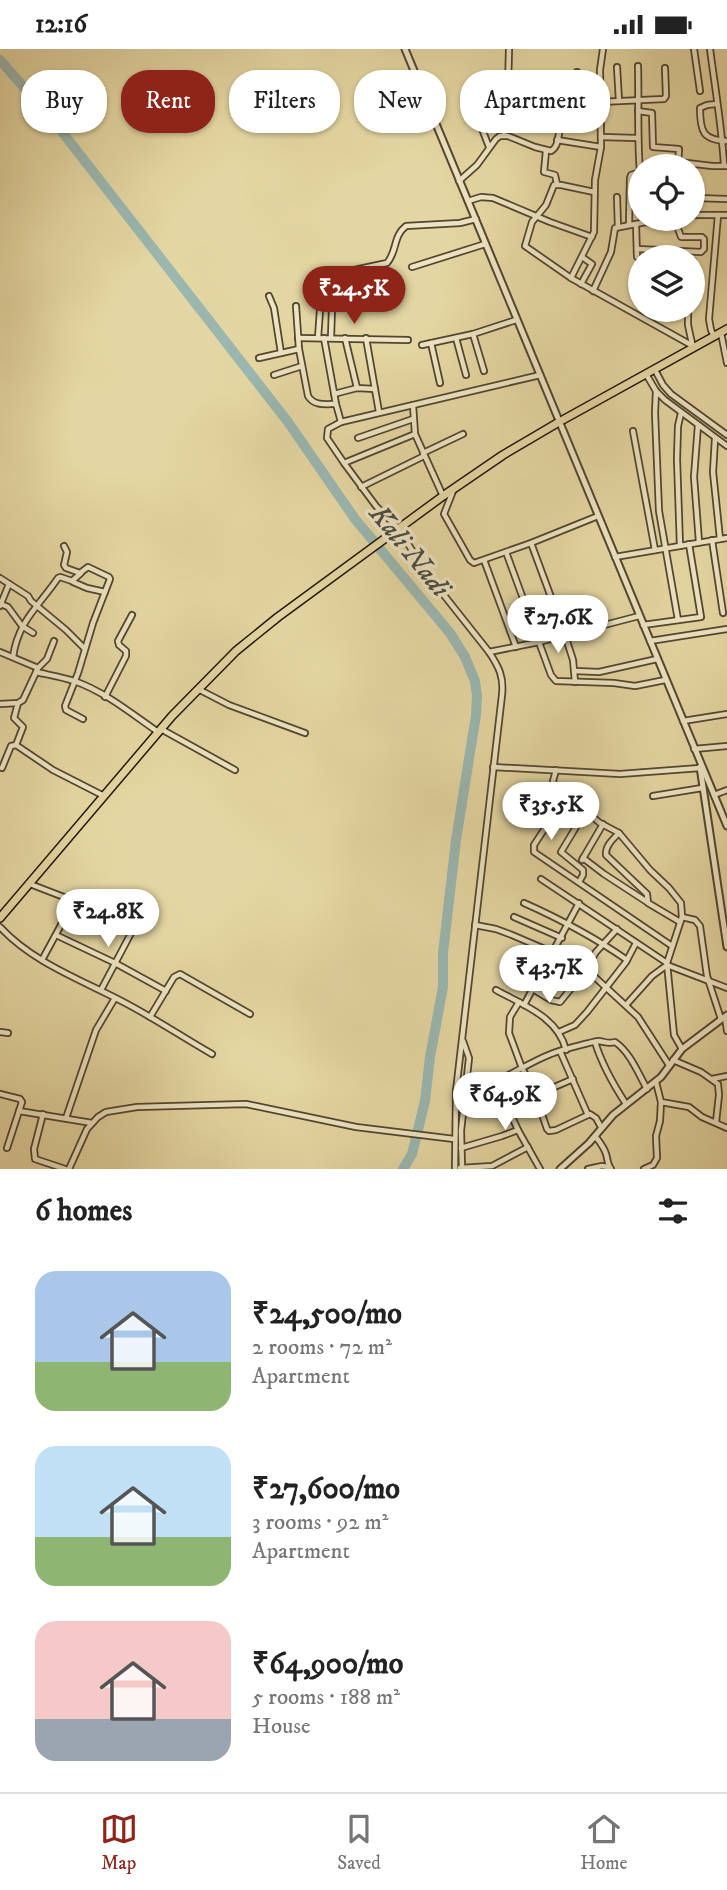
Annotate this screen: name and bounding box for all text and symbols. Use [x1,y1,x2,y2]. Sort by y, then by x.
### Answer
text: 12:16 [35,8,87,41]
chip: Buy [21,70,107,133]
chip: Rent [121,70,215,133]
chip: Filters [229,70,340,133]
chip: New [354,70,446,133]
chip: Apartment [460,70,610,133]
map controls [628,154,705,322]
button: locate [628,154,705,231]
button: layers [628,245,705,322]
pin: ₹24.5K [297,267,411,326]
text: ₹24.5K [318,274,390,303]
water label: Kali Nadi [361,497,459,606]
pin: ₹27.6K [501,595,615,655]
text: ₹27.6K [523,603,593,632]
pin: ₹35.5K [494,783,608,842]
text: ₹35.5K [518,790,584,819]
pin: ₹24.8K [51,890,165,949]
text: ₹24.8K [72,897,144,926]
pin: ₹43.7K [492,946,606,1005]
text: ₹43.7K [515,953,583,982]
pin: ₹64.9K [448,1073,562,1132]
text: ₹64.9K [469,1080,541,1109]
icon: filters [654,1192,692,1230]
text: 6 homes [35,1193,132,1230]
text: ₹24,500/mo [252,1296,402,1333]
icon: home [91,1299,175,1383]
text: 2 rooms · 72 m² [252,1333,392,1362]
text: Apartment [252,1362,350,1391]
text: ₹27,600/mo [252,1471,400,1508]
icon: home [91,1474,175,1558]
text: 3 rooms · 92 m² [252,1508,389,1537]
text: Apartment [252,1537,350,1566]
text: ₹64,900/mo [252,1646,403,1683]
icon: home [91,1649,175,1733]
text: 5 rooms · 188 m² [252,1683,400,1712]
text: House [252,1712,310,1741]
tab: Map [100,1810,138,1875]
tab: Saved [337,1810,381,1875]
tab: Home [580,1810,627,1875]

